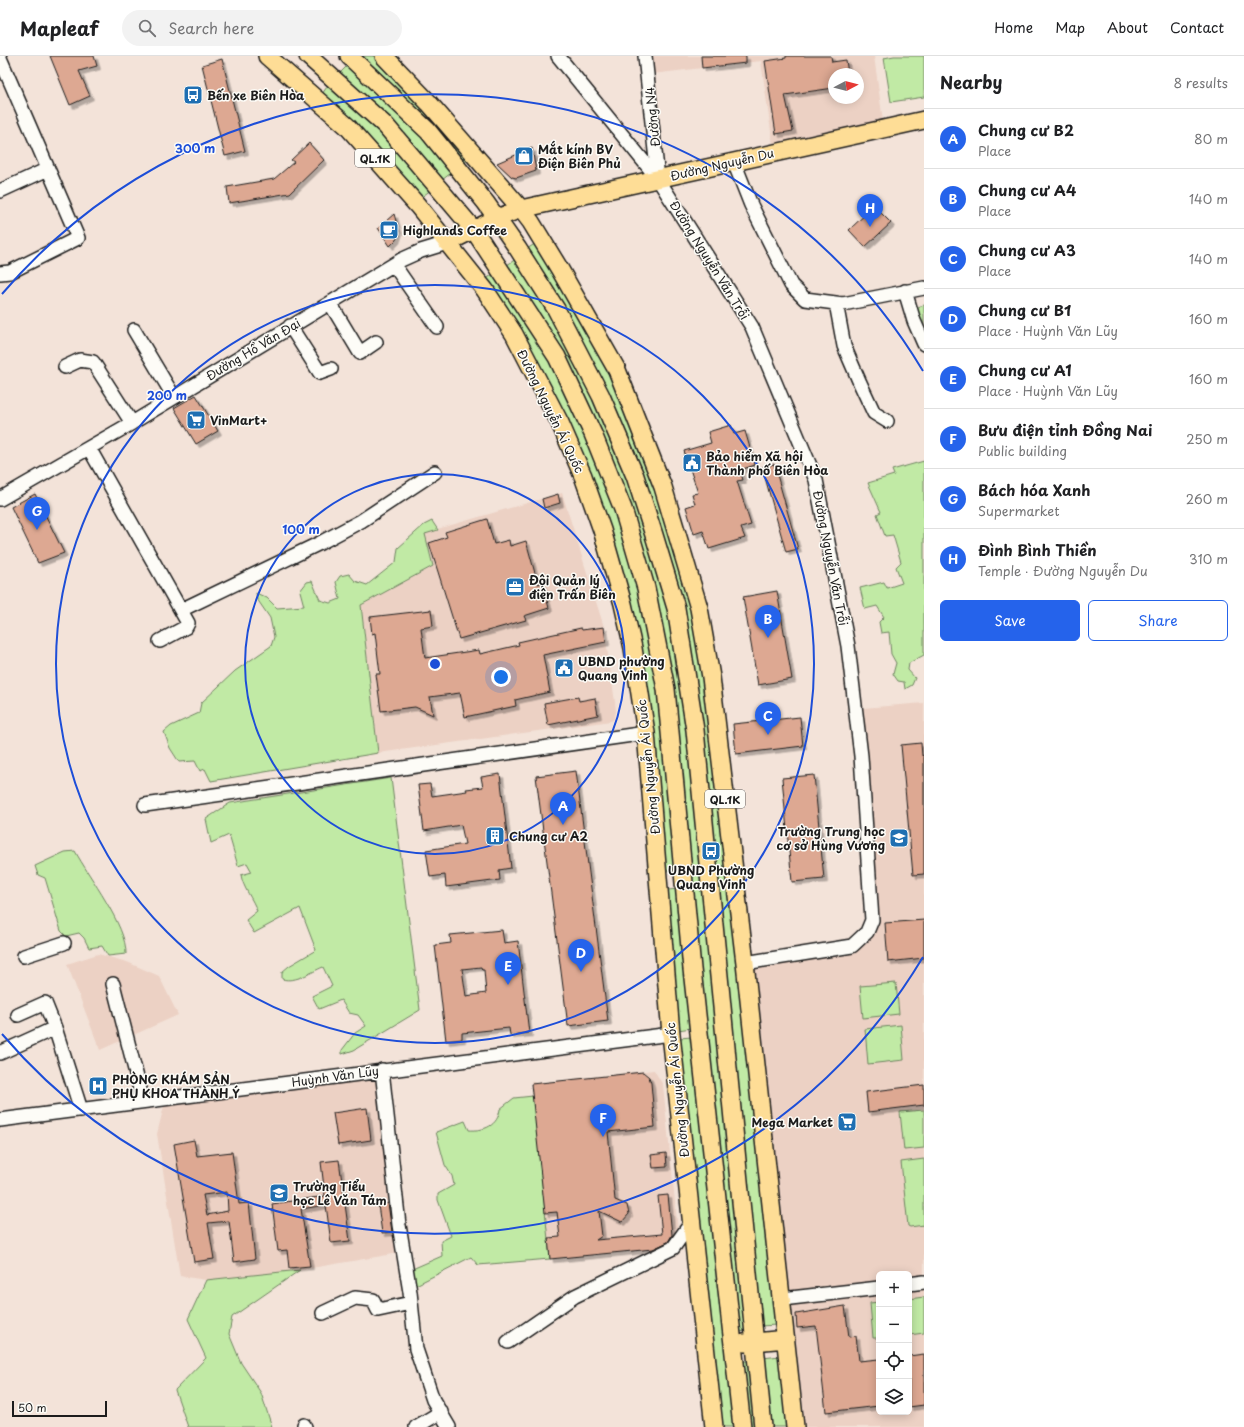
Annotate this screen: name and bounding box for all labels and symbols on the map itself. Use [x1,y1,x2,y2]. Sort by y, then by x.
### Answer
north arrow [828,68,864,104]
bus stop icon: Bến xe Biên Hòa [182,84,204,106]
place label: Bến xe Biên Hòa [207,86,305,104]
street label: Đường N4 [640,86,664,148]
text: 300 m [175,139,215,157]
place label: Mắt kính BV Điện Biên Phủ [538,140,621,172]
street label: Đường Nguyễn Du [668,143,776,185]
shop icon: Mắt kính BV Điện Biên Phủ [513,145,535,167]
road number: QL.1K [355,149,395,167]
pin: H [857,194,883,227]
street label: Đường Nguyễn Văn Trỗi [666,197,754,323]
cafe icon: Highlands Coffee [378,219,400,241]
place label: Highlands Coffee [403,221,507,239]
street label: Đường Hồ Văn Đại [202,314,304,384]
street label: Đường Nguyễn Ái Quốc [513,346,589,476]
text: 200 m [147,386,187,404]
supermarket icon: VinMart+ [185,409,207,431]
place label: VinMart+ [210,411,268,429]
place label: Bảo hiểm Xã hội Thành phố Biên Hòa [706,447,828,479]
public building icon: Bảo hiểm Xã hội Thành phố Biên Hòa [681,452,703,474]
street label: Đường Nguyễn Văn Trỗi [809,489,853,627]
pin: G [24,497,50,530]
text: 100 m [282,520,320,538]
place label: Đội Quản lý điện Trấn Biên [529,571,616,603]
office icon: Đội Quản lý điện Trấn Biên [504,576,526,598]
pin: B [755,605,781,638]
place label: UBND phường Quang Vinh [578,652,665,684]
centre of rings [428,657,442,671]
public building icon: UBND phường Quang Vinh [553,657,575,679]
your location [491,667,511,687]
street label: Đường Nguyễn Ái Quốc [632,699,664,835]
pin: C [755,702,781,735]
road number: QL.1K [705,790,745,808]
pin: A [550,792,576,825]
place label: Trường Trung học cơ sở Hùng Vương [777,822,885,854]
building icon: Chung cư A2 [484,825,506,847]
place label: Chung cư A2 [509,827,588,845]
school or university icon: Trường Trung học cơ sở Hùng Vương [888,827,910,849]
bus stop icon: UBND Phường Quang Vinh [700,840,722,862]
place label: UBND Phường Quang Vinh [668,861,754,893]
pin: D [568,939,594,972]
pin: E [495,952,521,985]
street label: Đường Nguyễn Ái Quốc [661,1022,693,1158]
street label: Huỳnh Văn Lũy [290,1061,380,1091]
place label: PHÒNG KHÁM SẢN PHỤ KHOA THÀNH Ý [112,1070,240,1102]
hospital icon: PHÒNG KHÁM SẢN PHỤ KHOA THÀNH Ý [87,1075,109,1097]
pin: F [590,1104,616,1137]
supermarket icon: Mega Market [836,1111,858,1133]
place label: Mega Market [751,1113,833,1131]
place label: Trường Tiểu học Lê Văn Tám [293,1177,387,1209]
school or university icon: Trường Tiểu học Lê Văn Tám [268,1182,290,1204]
scale bar [12,1399,107,1418]

